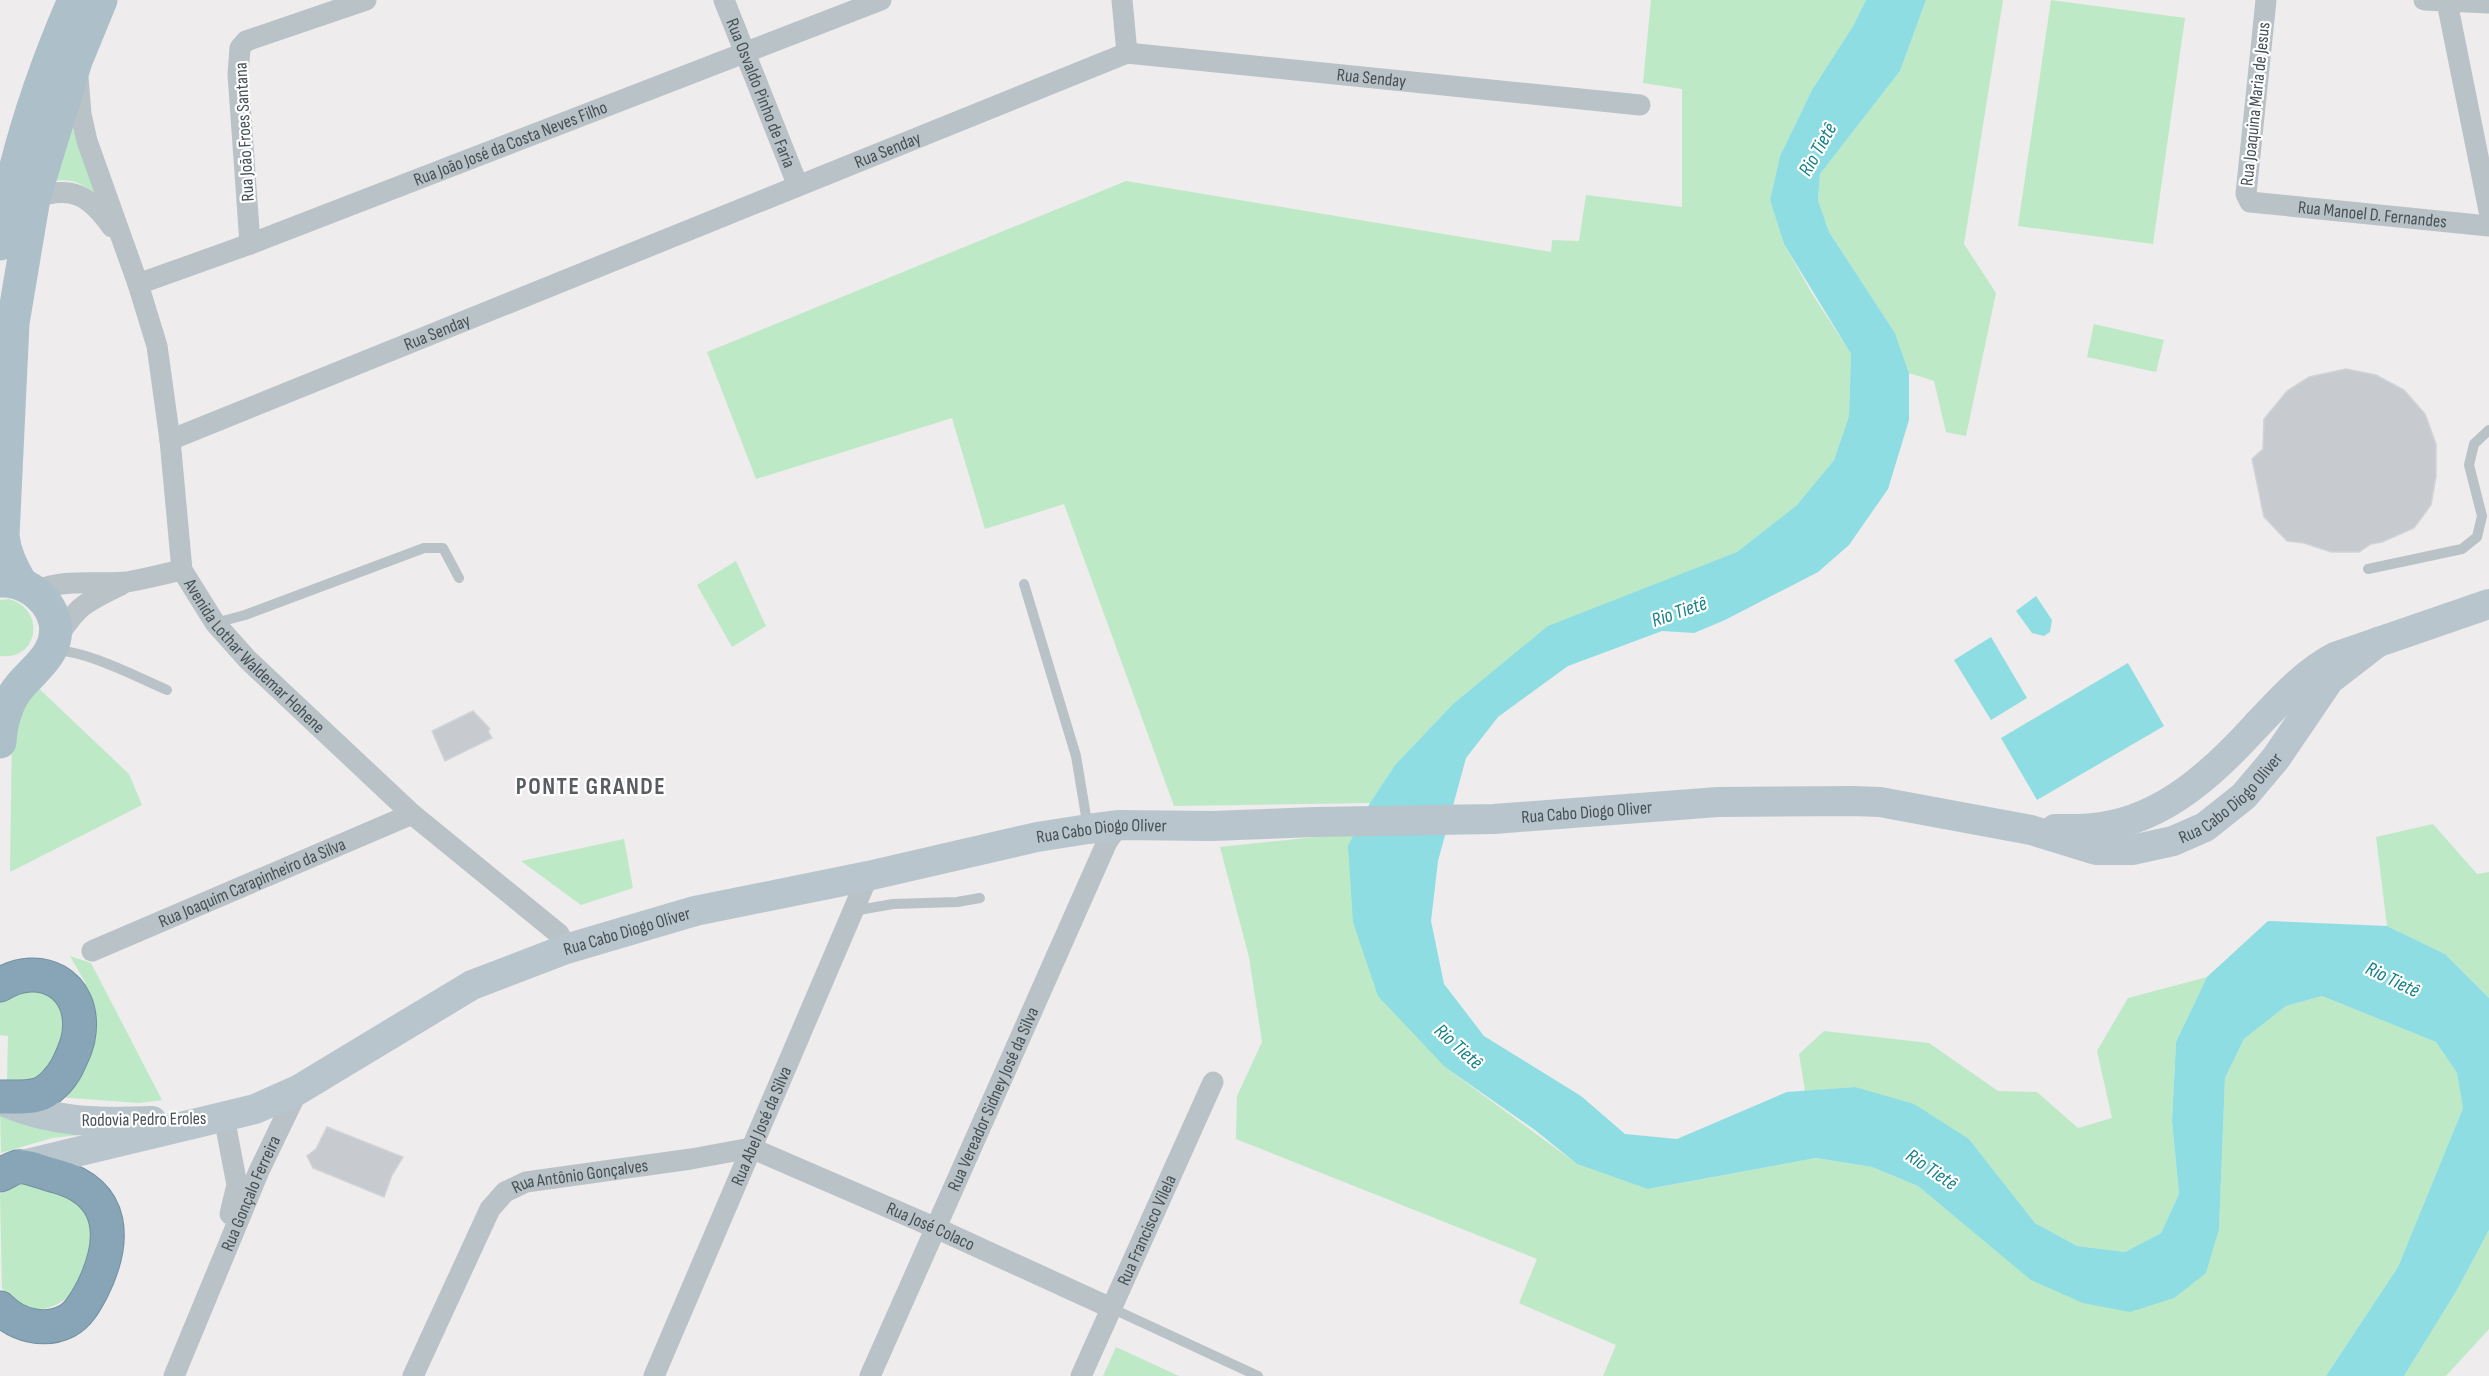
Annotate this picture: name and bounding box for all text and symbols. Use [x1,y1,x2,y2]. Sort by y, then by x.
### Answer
street label: Rua Osvaldo Pinho de Faria [721,15,800,171]
street label: Rua Joaquina Maria de Jesus [2236,21,2275,187]
street label: Rua João Froes Santana [230,62,259,202]
street label: Rua Senday [1336,64,1407,92]
street label: Rua João José da Costa Neves Filho [411,97,610,191]
water label: Rio Tietê [1794,119,1842,180]
street label: Rua Senday [852,127,924,173]
street label: Rua Manoel D. Fernandes [2297,197,2448,233]
street label: Rua Senday [401,310,473,355]
street label: Avenida Lothar Waldemar Hohene [179,574,329,738]
water label: Rio Tietê [1648,591,1710,633]
street label: Rua Cabo Diogo Oliver [2175,749,2287,848]
district label: PONTE GRANDE [516,772,666,801]
street label: Rua Cabo Diogo Oliver [1520,797,1653,828]
street label: Rua Cabo Diogo Oliver [1035,815,1167,848]
street label: Rua Joaquim Carapinheiro da Silva [155,834,349,932]
street label: Rua Cabo Diogo Oliver [561,903,693,960]
water label: Rio Tietê [2362,957,2424,1003]
street label: Rua Vereador Sidney José da Silva [943,1004,1043,1194]
water label: Rio Tietê [1429,1019,1488,1075]
street label: Rua Abel José da Silva [727,1063,796,1189]
street label: Rodovia Pedro Eroles [81,1108,207,1131]
street label: Rua Gonçalo Ferreira [217,1132,285,1255]
water label: Rio Tietê [1901,1144,1962,1196]
street label: Rua Antônio Gonçalves [508,1155,649,1198]
street label: Rua Francisco Vilela [1113,1172,1181,1289]
street label: Rua José Colaco [883,1198,978,1255]

